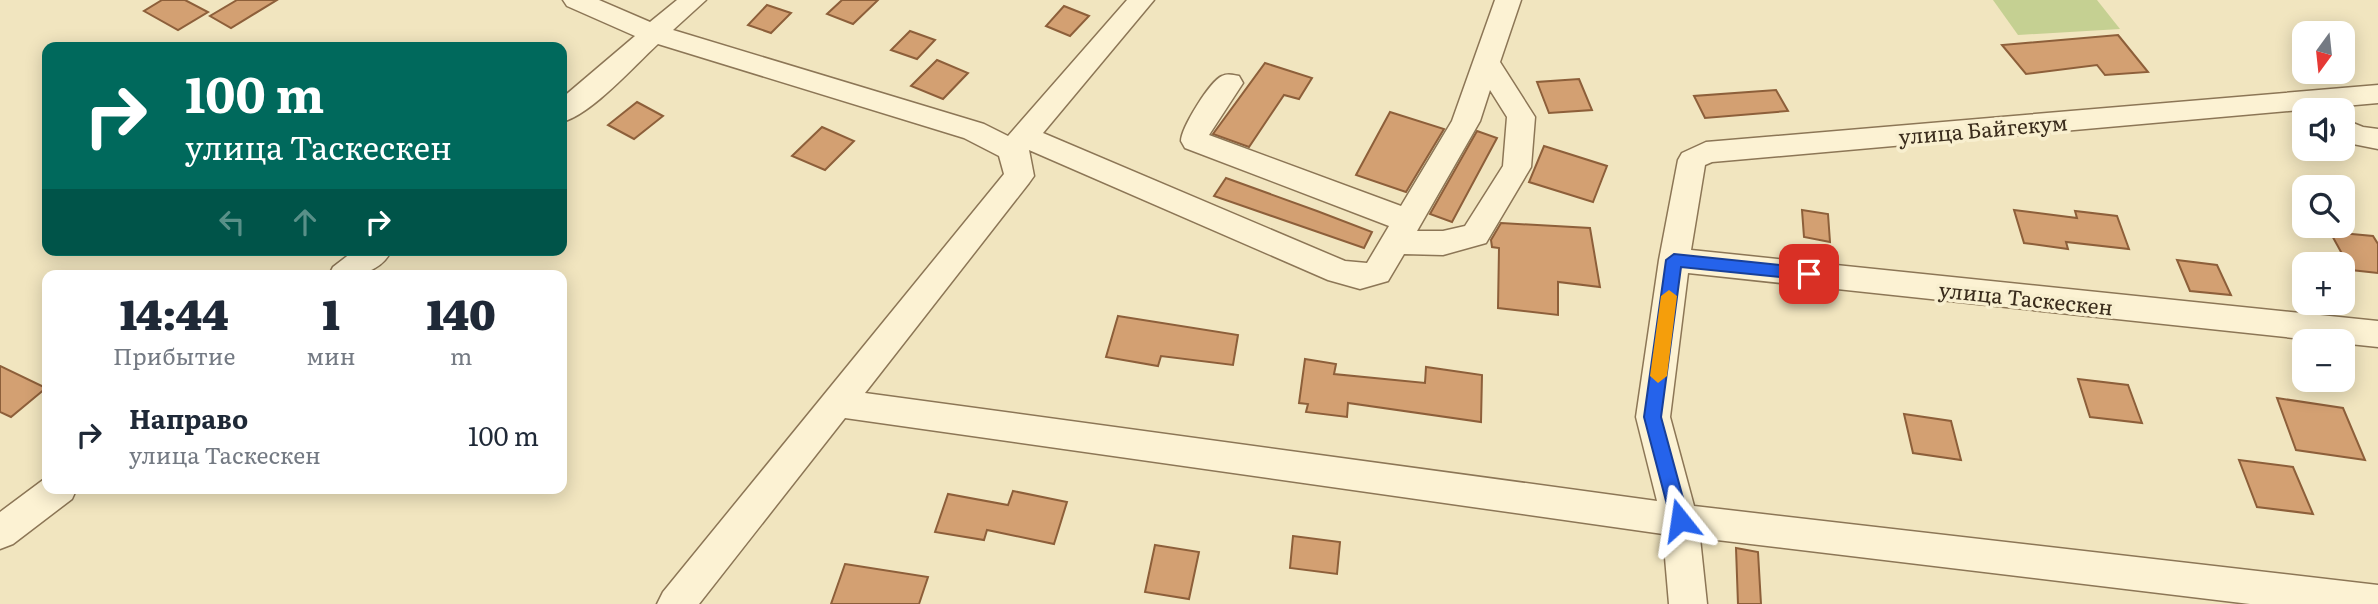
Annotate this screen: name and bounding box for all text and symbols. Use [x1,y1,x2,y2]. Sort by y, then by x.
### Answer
north arrow [2292,21,2356,84]
map controls [2292,21,2355,392]
text: 100 m [185,55,324,128]
icon: right [70,70,161,161]
button: sound [2292,98,2355,161]
street label: улица Байгекум [1897,105,2069,151]
text: улица Таскескен [185,122,452,170]
button: search [2292,175,2355,238]
icon: left [213,203,251,241]
icon: ahead [286,203,324,241]
icon: right [359,203,397,241]
pin [1779,244,1839,304]
button: + [2292,252,2355,315]
icon: arrive [1790,255,1828,293]
street label: улица Таскескен [1937,272,2115,322]
text: 14:44 [120,281,229,343]
text: 1 [322,281,340,343]
text: 140 [426,281,496,343]
button: − [2292,329,2355,392]
text: Прибытие [113,338,235,372]
text: мин [306,338,355,372]
text: m [450,338,472,372]
text: Направо [129,398,248,437]
text: 100 m [468,415,539,454]
icon: right [70,416,108,454]
text: улица Таскескен [129,437,321,471]
position arrow [1643,483,1717,557]

